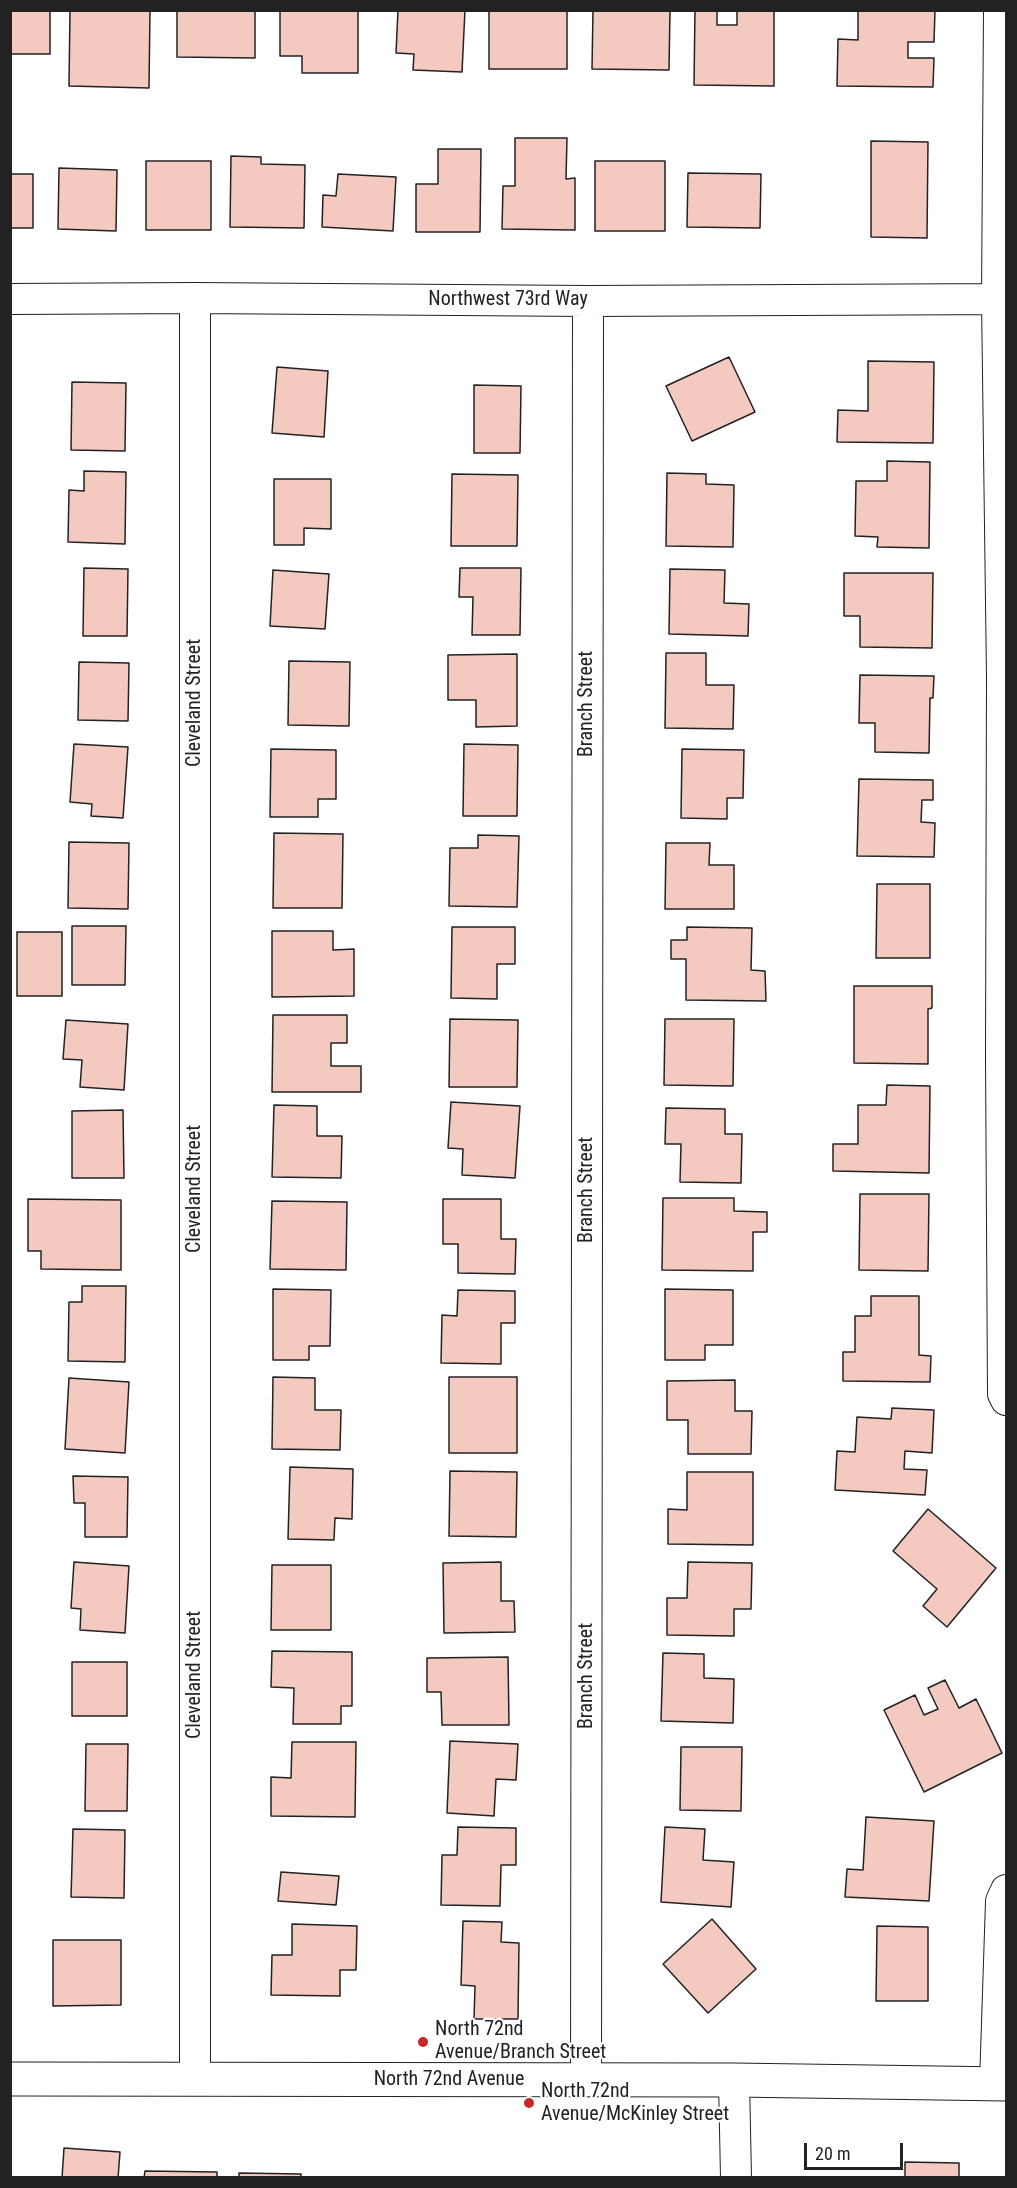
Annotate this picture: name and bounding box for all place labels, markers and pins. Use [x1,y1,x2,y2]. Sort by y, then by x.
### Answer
place label: North 72nd Avenue/Branch Street [435,2018,606,2065]
marker: North 72nd Avenue/Branch Street [416,2035,430,2049]
place label: North 72nd Avenue/McKinley Street [541,2080,729,2127]
marker: North 72nd Avenue/McKinley Street [522,2096,536,2110]

